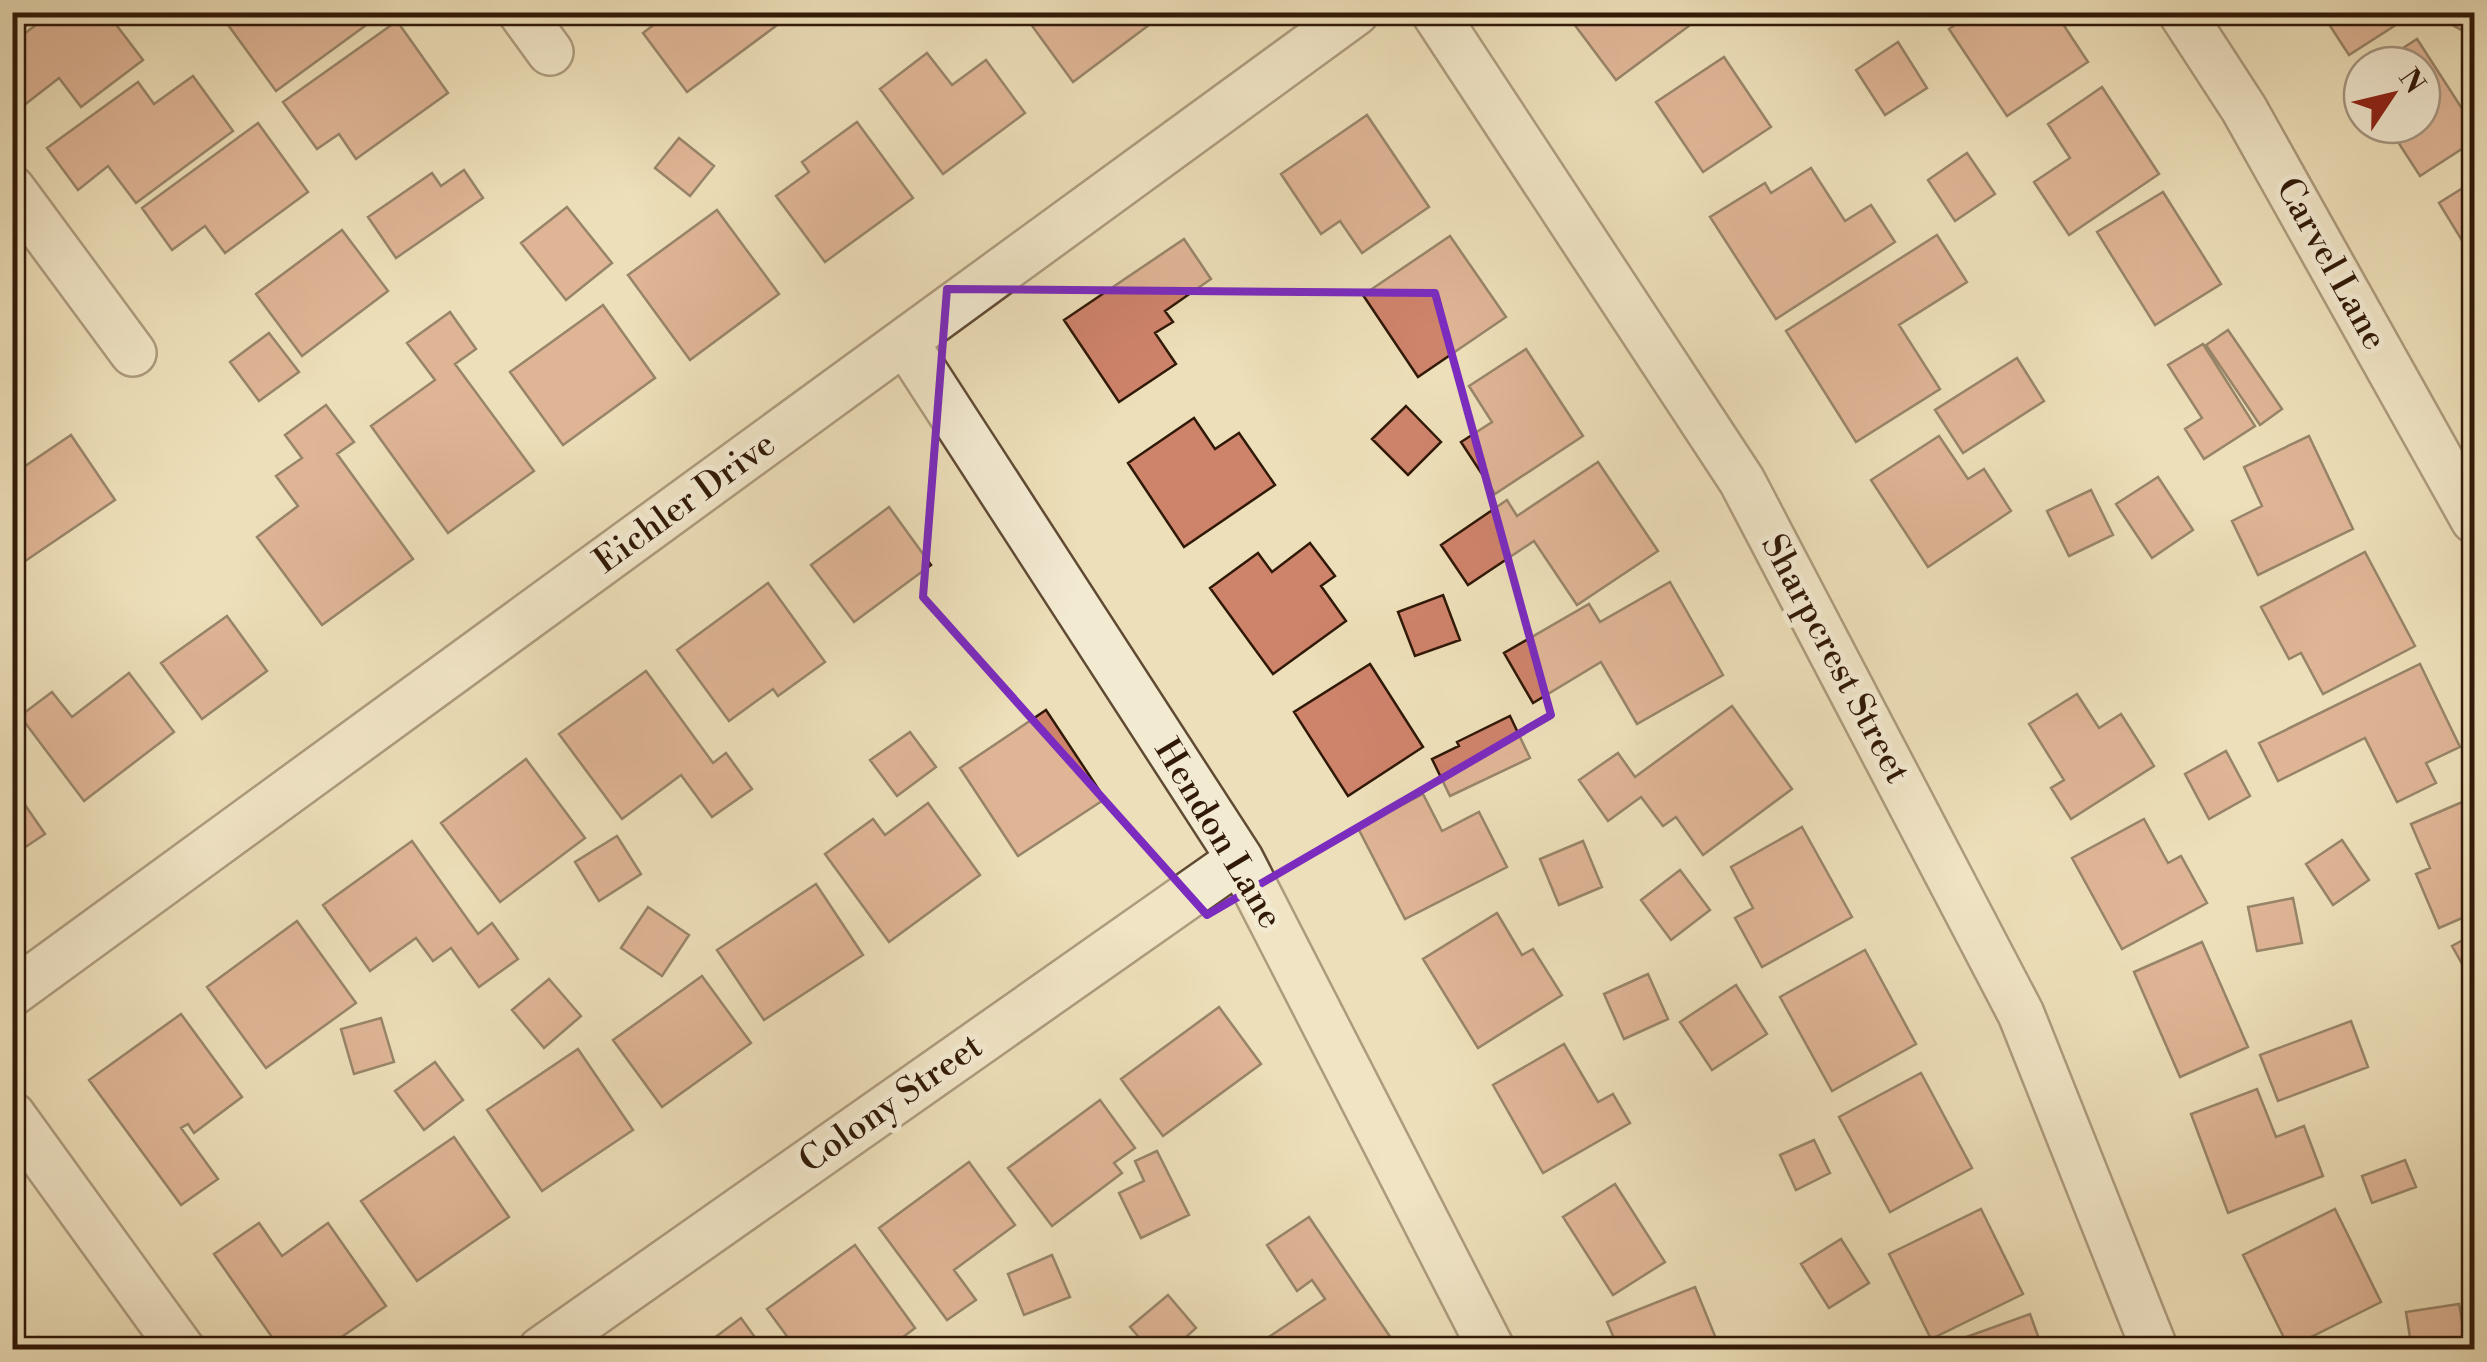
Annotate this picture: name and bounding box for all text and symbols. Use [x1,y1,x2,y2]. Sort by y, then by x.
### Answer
north arrow [2342,45,2442,145]
text: N [2391,62,2432,101]
street label: Carvel Lane [2266,171,2396,357]
street label: Eichler Drive [586,423,784,583]
street label: Sharpcrest Street [1751,527,1919,791]
street label: Hendon Lane [1145,731,1291,937]
street label: Colony Street [791,1025,991,1183]

